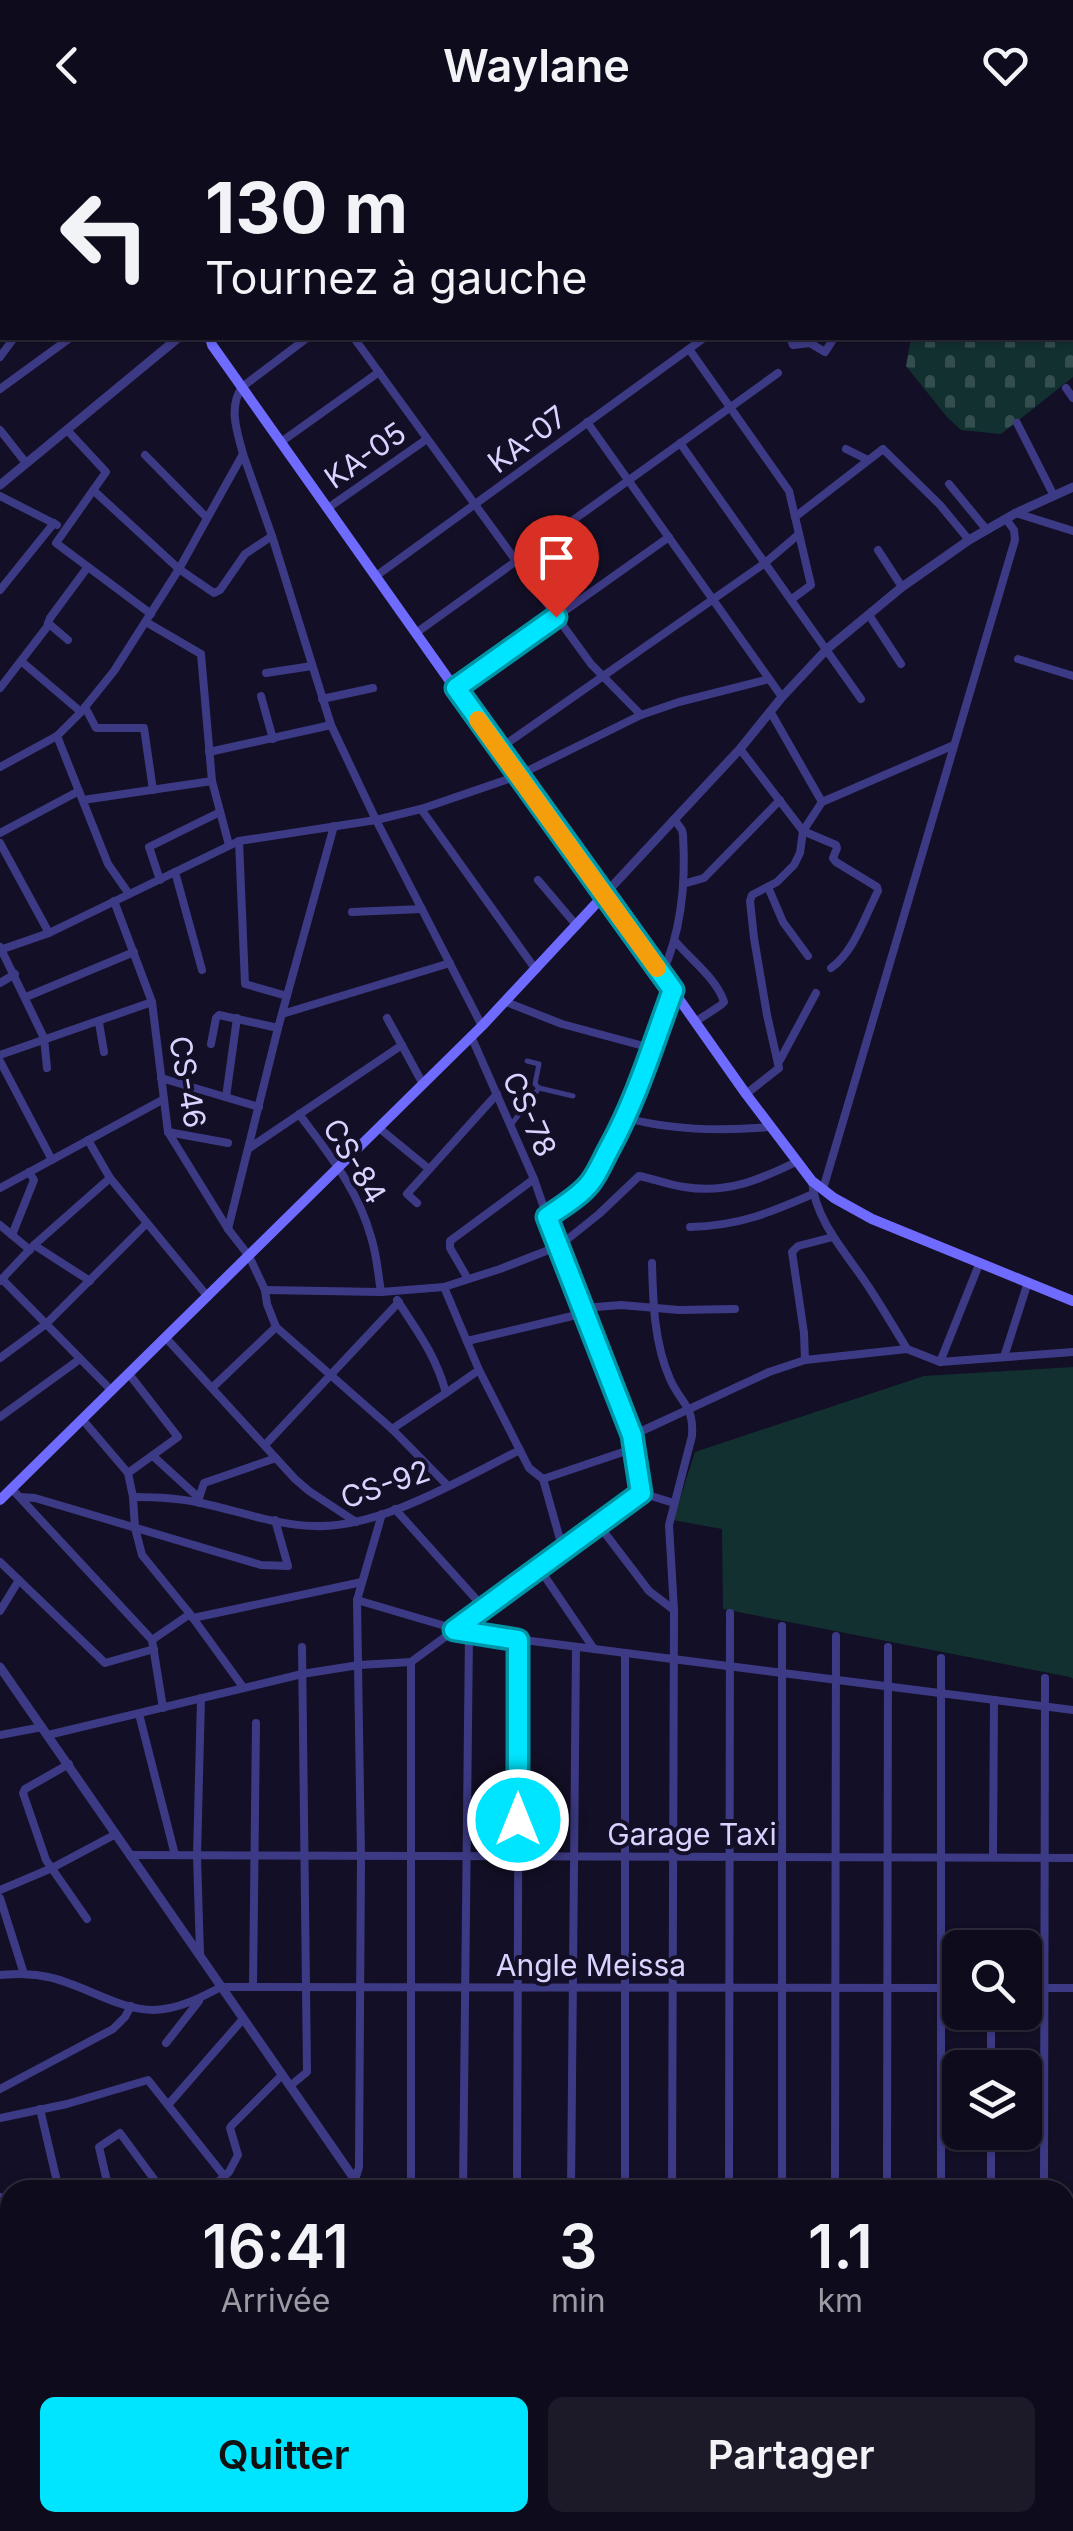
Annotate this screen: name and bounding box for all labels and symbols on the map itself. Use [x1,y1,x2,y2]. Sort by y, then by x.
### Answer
street label: KA-07 [481,398,573,480]
street label: KA-05 [317,414,413,496]
pin [514,515,599,618]
street label: CS-46 [162,1033,214,1131]
street label: CS-78 [495,1066,565,1162]
street label: CS-84 [316,1112,394,1210]
street label: CS-92 [336,1452,434,1516]
position arrow [466,1768,570,1872]
street label: Garage Taxi [607,1816,777,1852]
street label: Angle Meissa [496,1947,686,1983]

